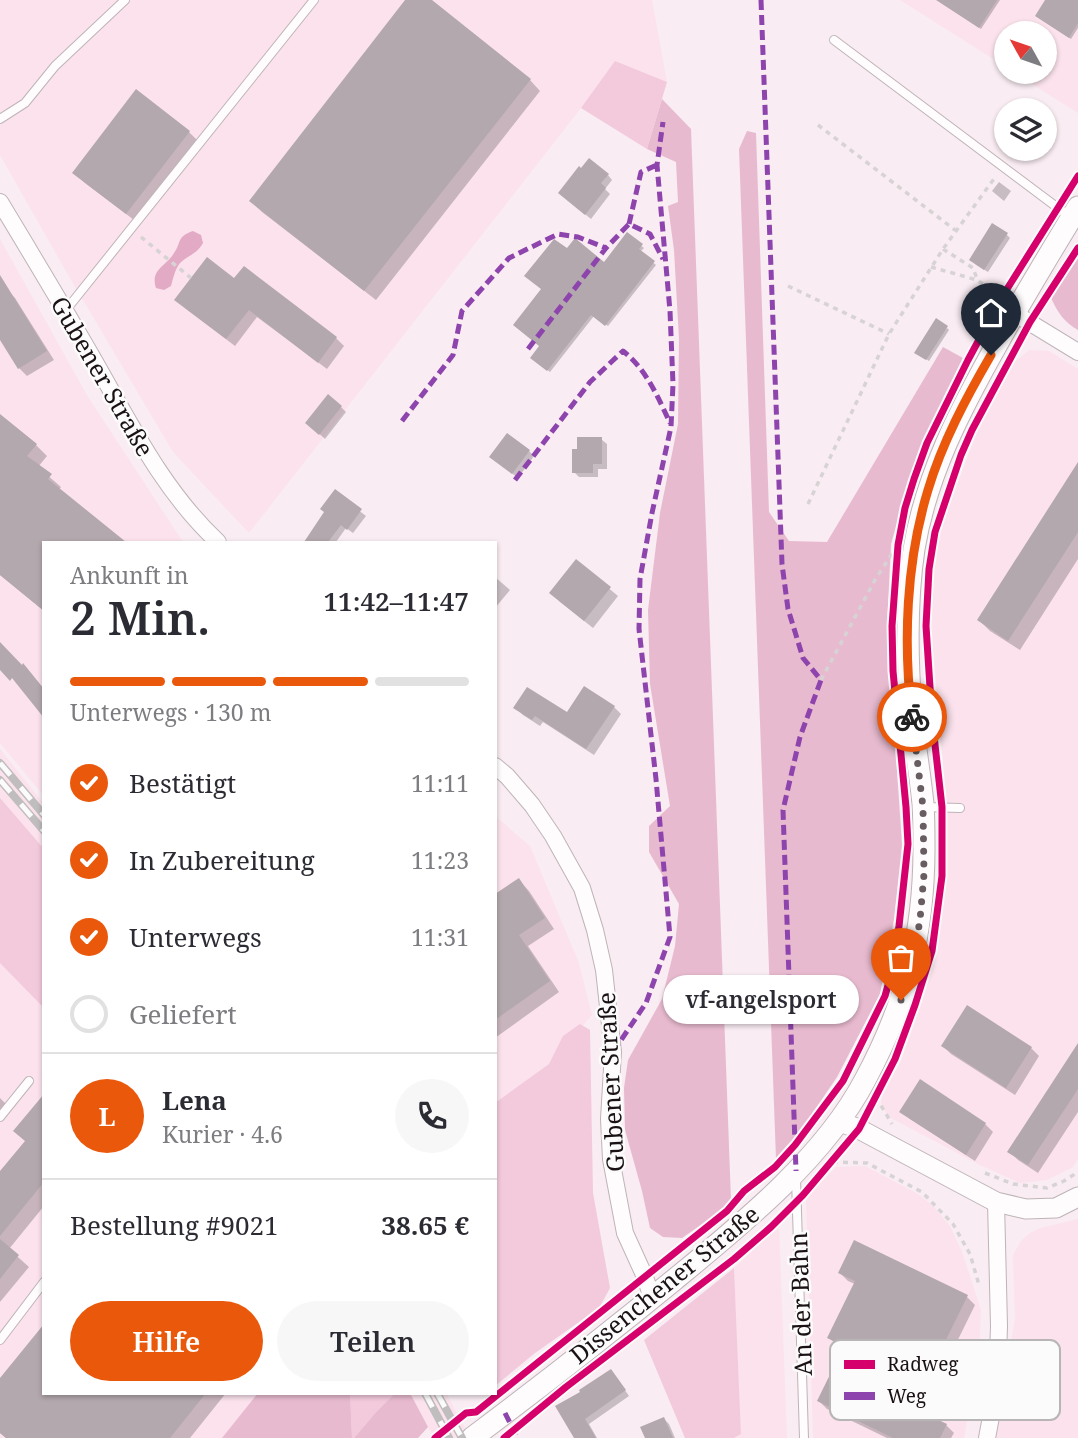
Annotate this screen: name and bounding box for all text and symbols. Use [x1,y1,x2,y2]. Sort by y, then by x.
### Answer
north arrow [994,21,1057,84]
map controls [994,21,1057,161]
button: layers [994,98,1057,161]
pin [961,283,1021,355]
street label: Gubener Straße [44,290,162,462]
icon: home [972,294,1010,332]
text: Ankunft in [70,559,189,591]
text: 11:42–11:47 [323,583,469,619]
text: 2 Min. [70,586,210,648]
courier [877,682,947,752]
text: Unterwegs · 130 m [70,696,271,728]
icon: bike [893,698,931,736]
icon: check [70,764,108,802]
text: Bestätigt [129,765,236,801]
text: 11:11 [411,767,469,799]
icon: check [70,841,108,879]
text: In Zubereitung [129,842,315,878]
text: 11:23 [411,844,469,876]
icon: check [70,918,108,956]
text: Unterwegs [129,919,262,955]
text: 11:31 [411,921,469,953]
pin [871,928,931,1000]
icon: bag [882,939,920,977]
callout: vf-angelsport [663,976,859,1024]
text: vf-angelsport [685,983,837,1015]
street label: Gubener Straße [589,991,631,1173]
text: Geliefert [129,996,237,1032]
button: phone [395,1079,469,1153]
text: Lena [162,1082,227,1118]
text: L [98,1098,116,1134]
text: Kurier · 4.6 [162,1118,283,1150]
street label: Dissenchener Straße [562,1197,766,1371]
text: Bestellung #9021 [70,1207,279,1243]
text: 38.65 € [381,1207,469,1243]
street label: An der Bahn [781,1232,819,1376]
button: Hilfe [70,1301,263,1381]
button: Teilen [277,1301,469,1381]
legend [830,1340,1060,1420]
text: Radweg [887,1351,959,1377]
text: Weg [887,1383,926,1409]

